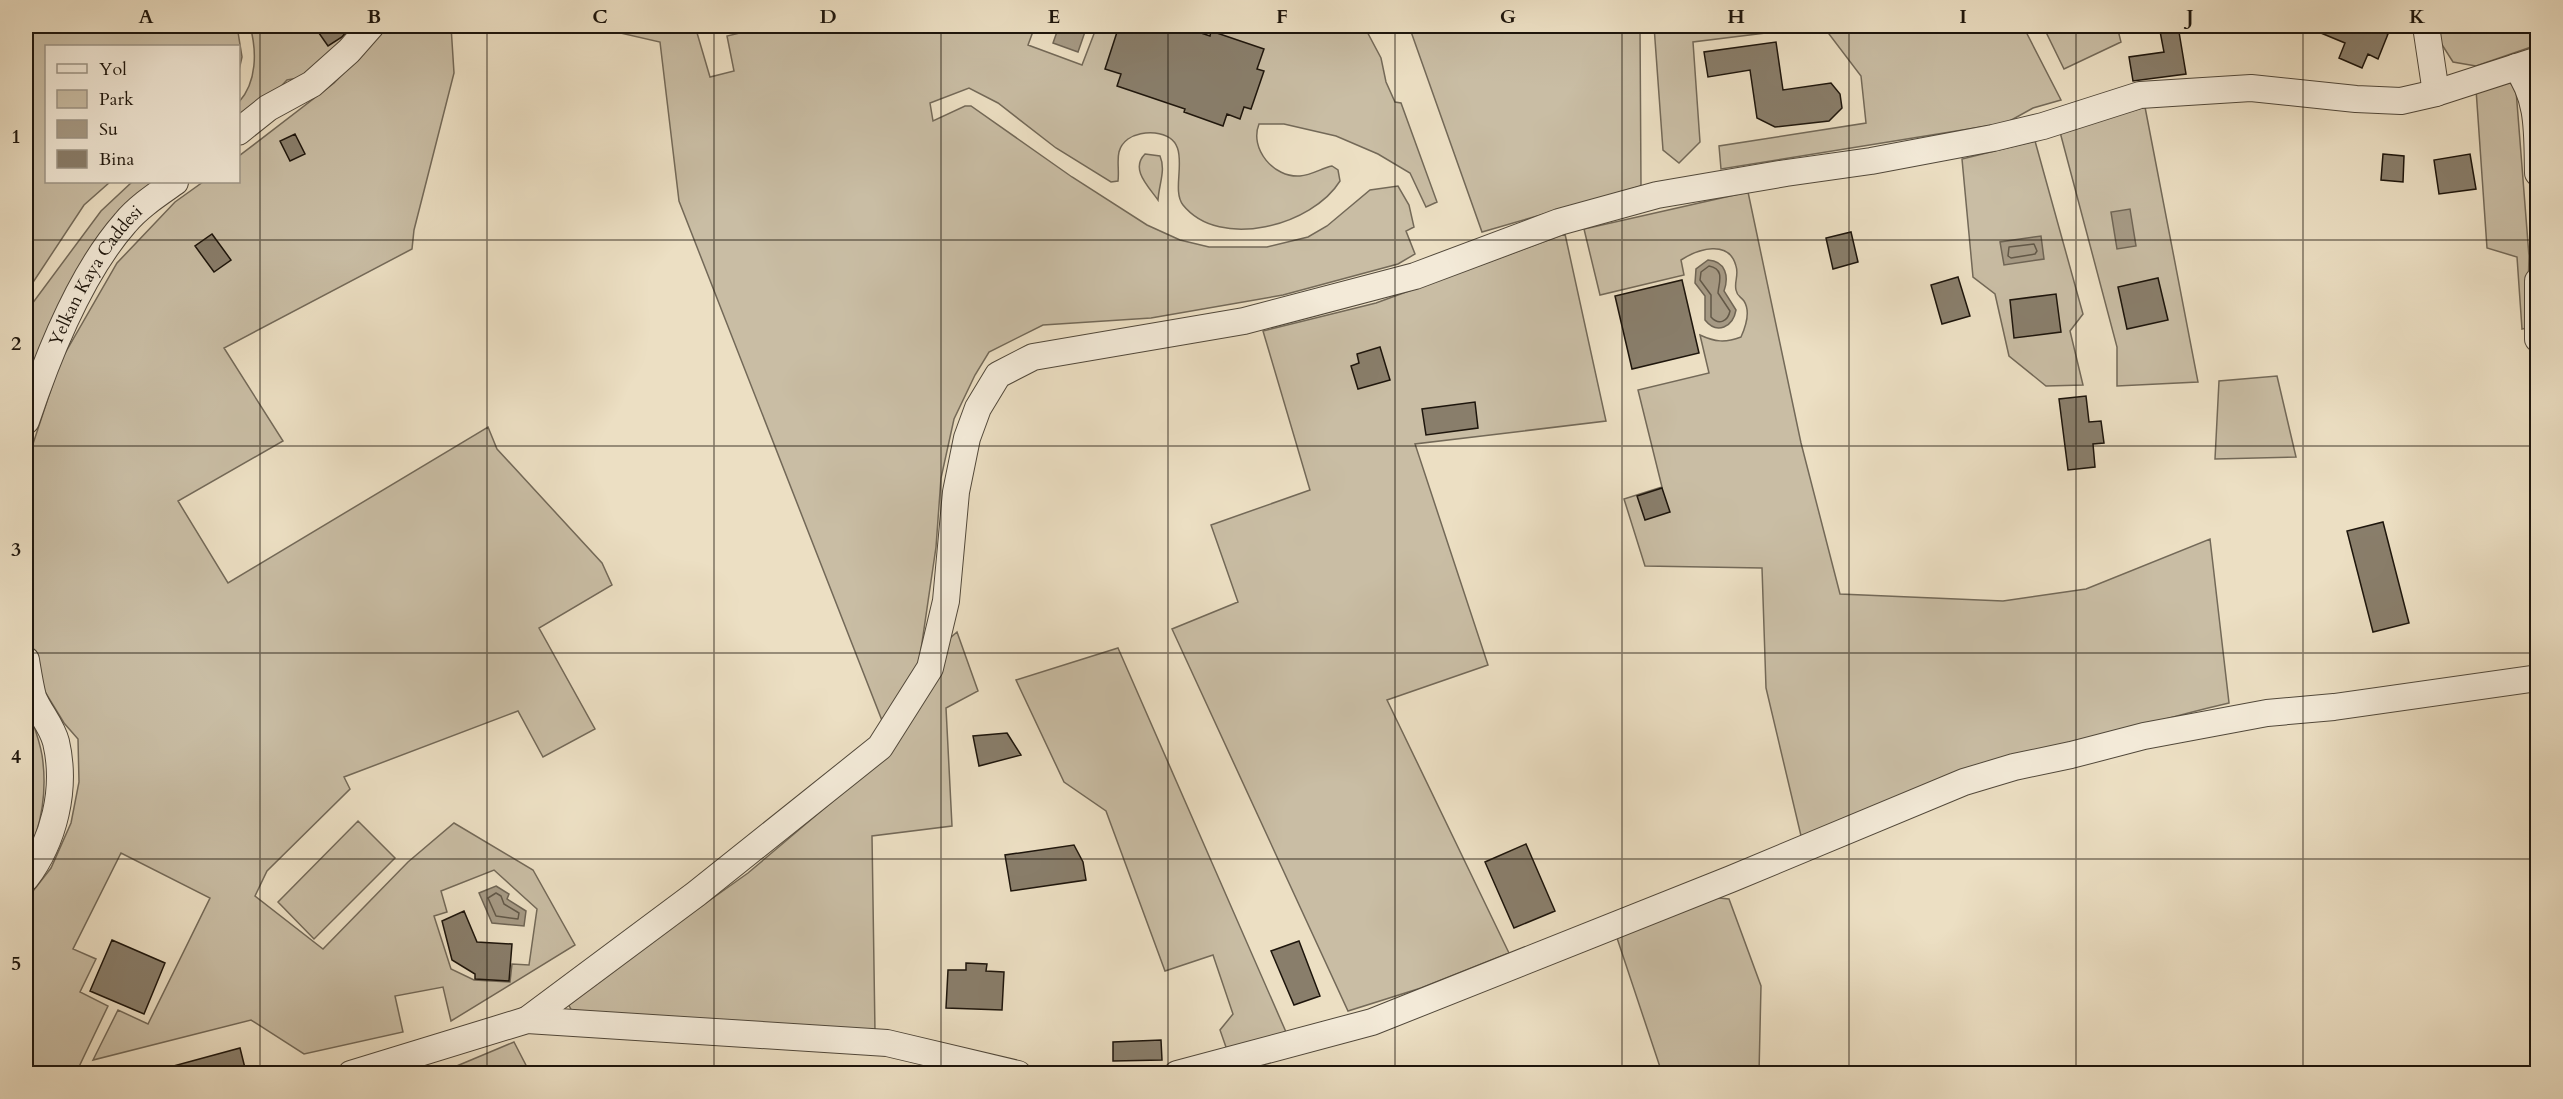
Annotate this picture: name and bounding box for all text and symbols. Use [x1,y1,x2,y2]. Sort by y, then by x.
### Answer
text: A [138,3,154,30]
text: B [367,3,381,30]
text: C [592,3,608,30]
text: D [819,3,837,30]
text: E [1048,3,1060,30]
text: F [1276,3,1288,30]
text: G [1500,3,1516,30]
text: H [1727,3,1745,30]
text: I [1959,3,1967,30]
text: J [2183,3,2194,30]
text: K [2409,3,2426,30]
legend [45,45,240,183]
text: Yol [99,57,127,82]
text: Park [99,87,134,112]
text: Su [99,117,118,142]
text: 1 [11,123,21,150]
text: Bina [99,147,135,172]
street label: Yelkan Kaya Caddesi [43,199,148,350]
text: 2 [11,330,21,357]
text: 3 [11,536,21,563]
text: 4 [11,743,21,770]
text: 5 [11,950,21,977]

